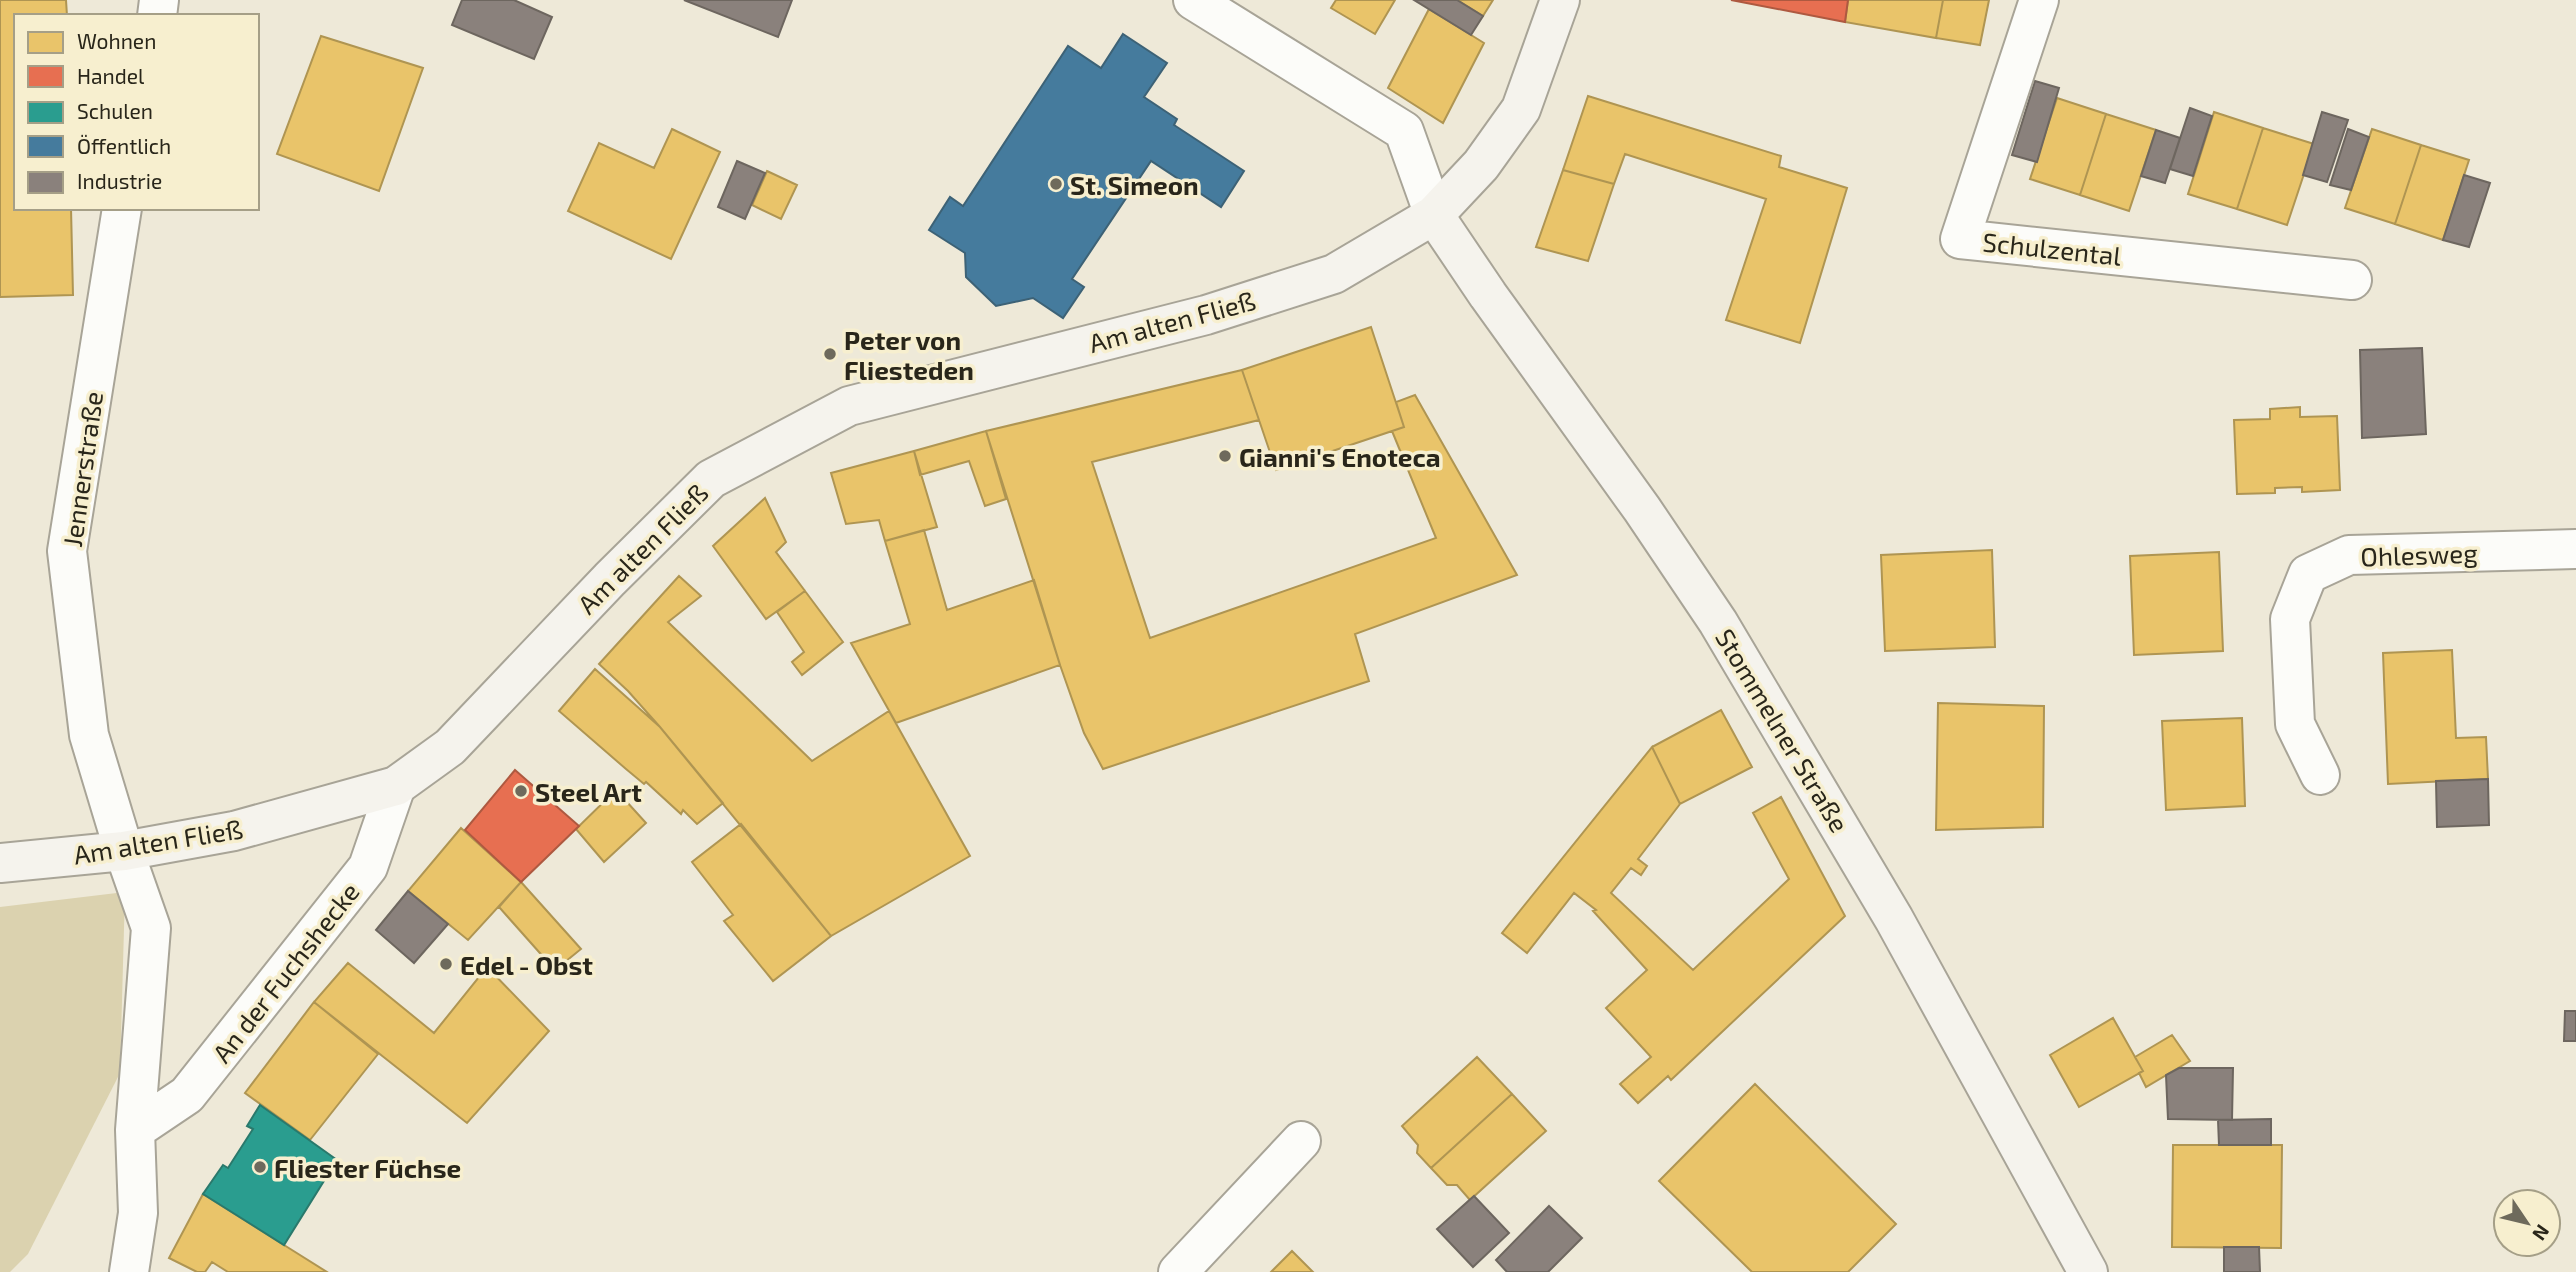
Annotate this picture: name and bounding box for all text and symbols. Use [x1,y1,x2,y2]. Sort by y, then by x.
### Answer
legend [14,14,259,210]
text: Wohnen [77,28,156,53]
text: Handel [77,63,145,88]
text: Schulen [77,98,153,123]
text: Öffentlich [77,133,171,158]
text: Industrie [77,168,162,193]
place label: St. Simeon [1070,169,1199,200]
marker: St. Simeon [1048,176,1064,192]
street label: Schulzental [1981,225,2123,271]
street label: Am alten Fließ [1085,284,1259,358]
place label: Peter von Fliesteden [844,324,974,385]
marker: Peter von Fliesteden [822,346,838,362]
street label: Jennerstraße [56,389,108,549]
place label: Gianni's Enoteca [1239,441,1441,472]
marker: Gianni's Enoteca [1217,448,1233,464]
street label: Am alten Fließ [571,477,713,619]
street label: Ohlesweg [2360,536,2478,572]
street label: Stommelner Straße [1710,623,1856,837]
place label: Steel Art [535,776,642,807]
marker: Steel Art [513,783,529,799]
street label: Am alten Fließ [71,812,245,870]
street label: An der Fuchshecke [205,876,365,1068]
place label: Edel - Obst [460,949,593,980]
marker: Edel - Obst [438,956,454,972]
place label: Fliester Füchse [274,1152,461,1183]
marker: Fliester Füchse [252,1159,268,1175]
north arrow [2492,1188,2562,1258]
text: N [2528,1221,2555,1245]

